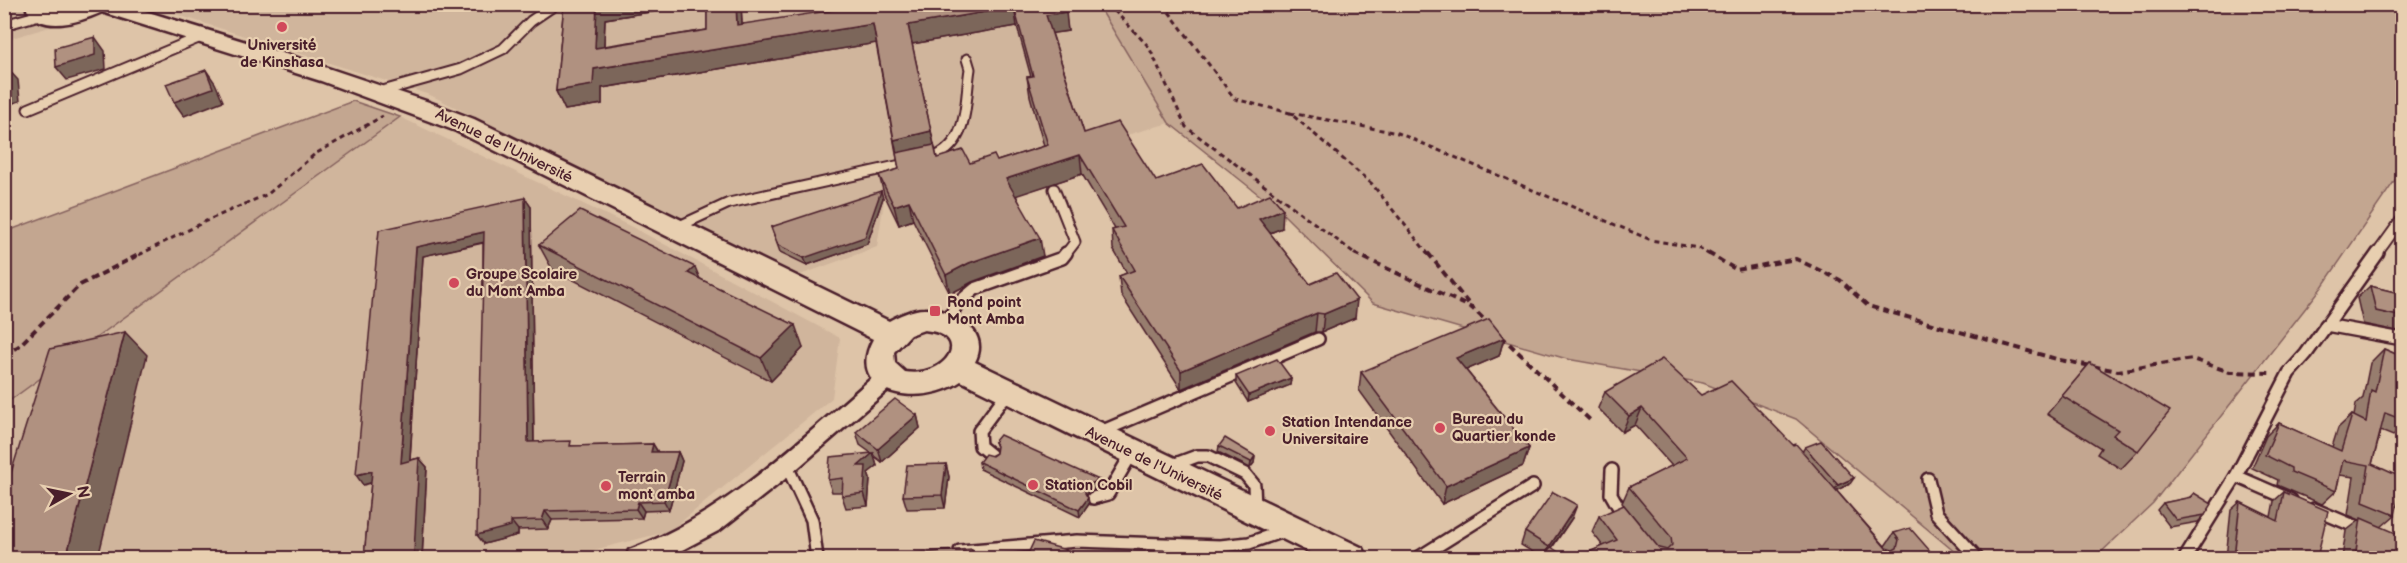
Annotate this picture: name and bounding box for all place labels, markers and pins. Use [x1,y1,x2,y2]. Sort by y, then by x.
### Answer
marker: Université de Kinshasa [275,20,289,34]
place label: Université de Kinshasa [240,36,324,72]
place label: Groupe Scolaire du Mont Amba [466,265,577,301]
marker: Groupe Scolaire du Mont Amba [447,276,461,290]
place label: Rond point Mont Amba [947,293,1025,329]
marker: Rond point Mont Amba [928,304,942,318]
place label: Bureau du Quartier konde [1452,410,1556,446]
place label: Station Intendance Universitaire [1282,413,1412,449]
marker: Bureau du Quartier konde [1433,421,1447,435]
marker: Station Intendance Universitaire [1263,424,1277,438]
place label: Terrain mont amba [618,468,695,504]
place label: Station Cobil [1045,476,1133,495]
marker: Station Cobil [1026,478,1040,492]
marker: Terrain mont amba [599,479,613,493]

